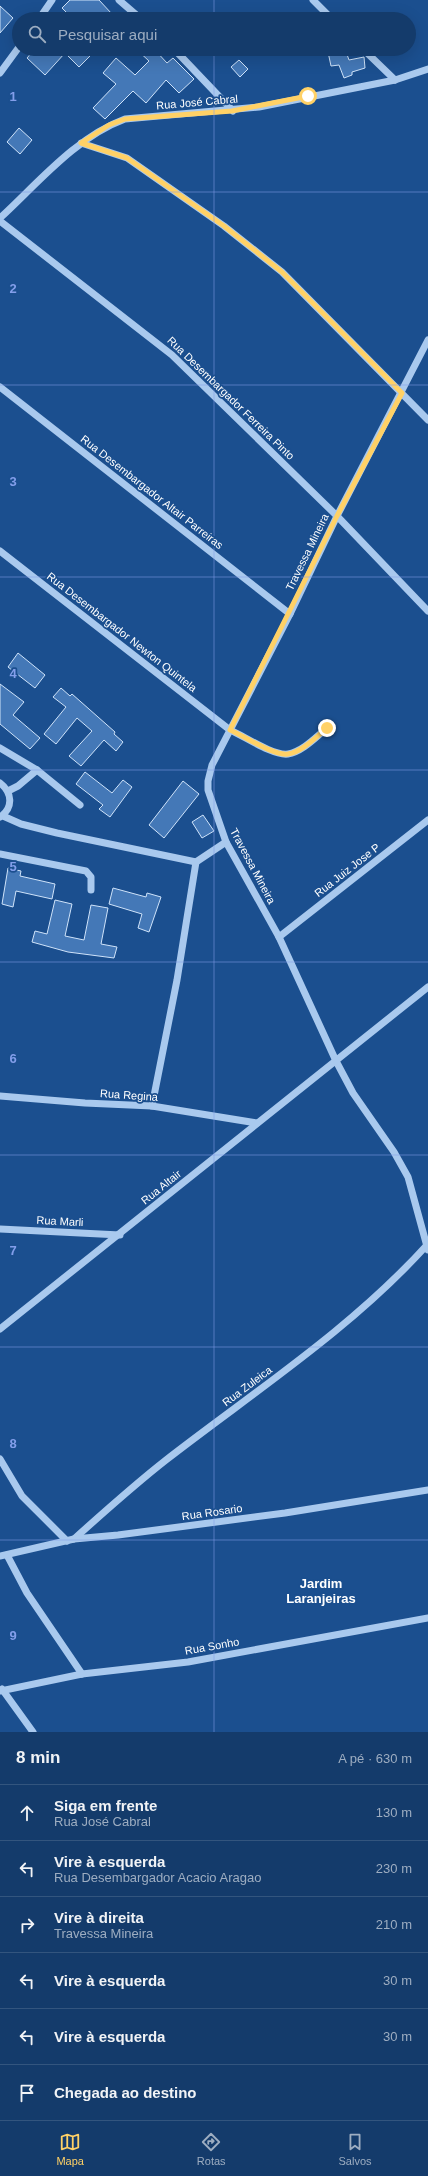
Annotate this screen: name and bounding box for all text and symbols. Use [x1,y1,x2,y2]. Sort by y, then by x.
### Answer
search box [12,12,416,56]
icon: search [26,23,48,45]
text: Pesquisar aqui [58,26,157,43]
route start [299,87,317,105]
text: 1 [9,89,17,104]
street label: Rua José Cabral [156,92,238,112]
text: 2 [9,281,17,296]
street label: Rua Desembargador Ferreira Pinto [165,334,297,462]
street label: Rua Desembargador Altair Parreiras [78,433,226,552]
text: 3 [9,474,17,489]
street label: Travessa Mineira [283,511,331,592]
street label: Rua Desembargador Newton Quintela [45,570,200,695]
text: 4 [9,666,17,681]
route end [318,719,336,737]
street label: Travessa Mineira [228,826,278,907]
street label: Rua Juiz Jose P [312,841,382,899]
text: 5 [9,859,17,874]
text: 6 [9,1051,17,1066]
street label: Rua Regina [100,1087,159,1103]
street label: Rua Altair [139,1167,184,1207]
street label: Rua Marli [36,1214,84,1228]
text: 7 [9,1243,17,1258]
street label: Rua Zuleica [220,1363,275,1408]
text: 8 [9,1436,17,1451]
street label: Rua Rosario [181,1502,243,1522]
district label: Jardim Laranjeiras [286,1576,356,1606]
text: 9 [9,1628,17,1643]
street label: Rua Sonho [184,1635,240,1657]
text: 8 min [16,1748,60,1767]
text: A pé · 630 m [338,1751,412,1766]
text: Siga em frente [54,1797,157,1814]
icon: ahead [16,1802,38,1824]
text: 130 m [376,1805,412,1820]
text: Rua José Cabral [54,1814,151,1829]
text: Vire à esquerda [54,1853,165,1870]
icon: left [16,1858,38,1880]
text: 230 m [376,1861,412,1876]
text: Rua Desembargador Acacio Aragao [54,1870,261,1885]
text: Vire à direita [54,1909,144,1926]
icon: right [16,1914,38,1936]
text: 210 m [376,1917,412,1932]
text: Travessa Mineira [54,1926,153,1941]
icon: left [16,1970,38,1992]
text: Vire à esquerda [54,1972,165,1989]
text: 30 m [383,1973,412,1988]
icon: left [16,2026,38,2048]
text: Vire à esquerda [54,2028,165,2045]
text: 30 m [383,2029,412,2044]
icon: arrive [16,2082,38,2104]
text: Chegada ao destino [54,2084,197,2101]
tab: Mapa [56,2131,84,2167]
tab: Rotas [197,2131,226,2167]
tab: Salvos [339,2131,372,2167]

